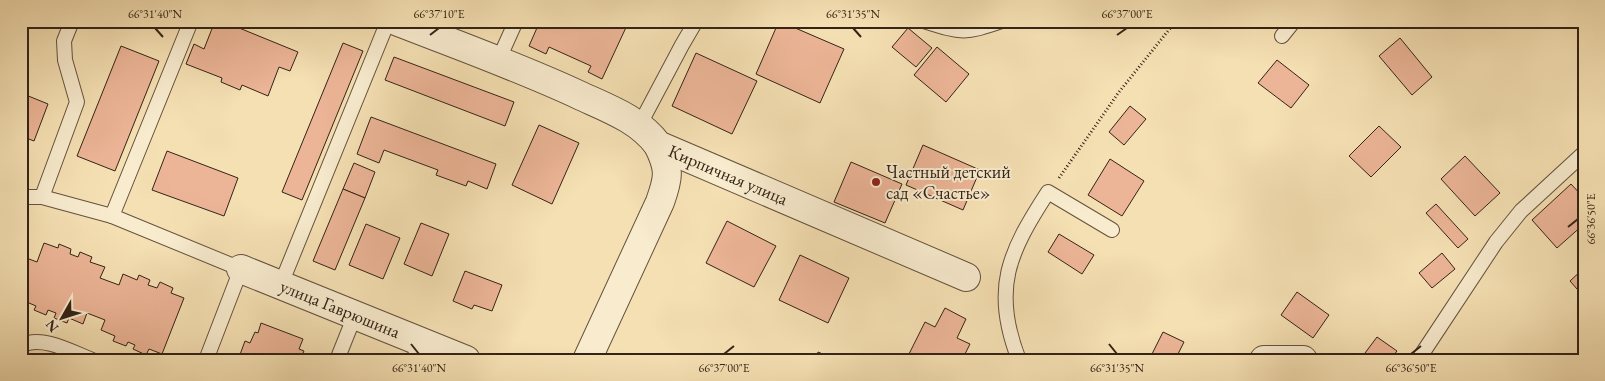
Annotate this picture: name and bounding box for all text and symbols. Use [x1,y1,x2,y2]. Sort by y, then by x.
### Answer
text: 66°31'40"N [128,6,182,22]
text: 66°37'10"E [413,6,465,22]
text: 66°31'35"N [826,6,880,22]
text: 66°37'00"E [1101,6,1153,22]
street label: Кирпичная улица [665,139,792,210]
place label: Частный детский сад «Счастье» [886,160,1011,204]
marker: Частный детский сад «Счастье» [870,176,882,188]
text: 66°36'50"E [1583,193,1599,245]
street label: улица Гаврюшина [277,274,404,343]
north arrow [38,294,88,344]
text: N [41,316,62,336]
text: 66°31'40"N [392,360,446,376]
text: 66°37'00"E [698,360,750,376]
text: 66°31'35"N [1090,360,1144,376]
text: 66°36'50"E [1385,360,1437,376]

